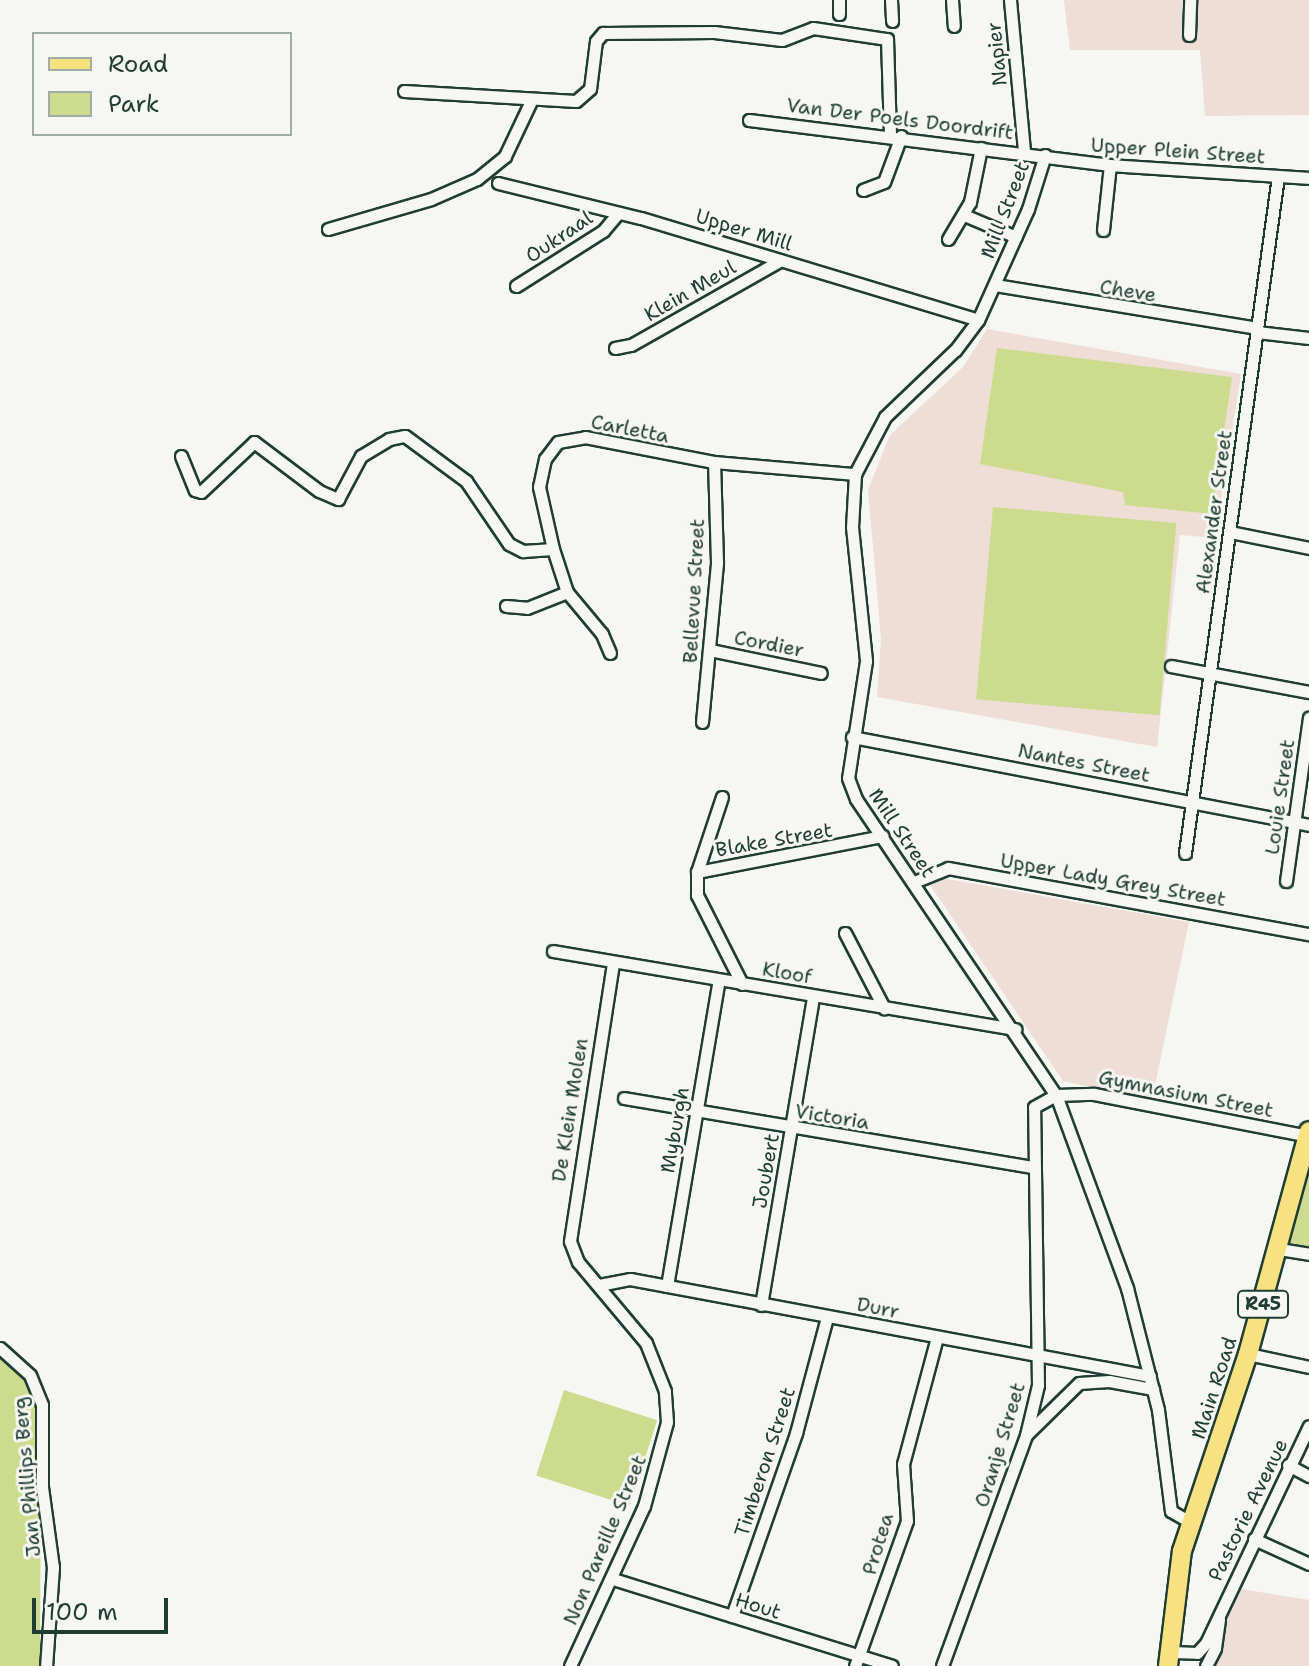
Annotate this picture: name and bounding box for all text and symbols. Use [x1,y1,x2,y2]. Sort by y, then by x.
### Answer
street label: Napier [982,21,1012,87]
legend [32,32,292,136]
text: Road [108,48,168,80]
text: Park [108,88,160,120]
street label: Van Der Poels Doordrift [785,93,1015,145]
street label: Upper Plein Street [1090,133,1266,169]
street label: Mill Street [975,158,1035,262]
street label: Upper Mill [693,204,795,256]
street label: Oukraal [521,206,597,268]
street label: Klein Meul [640,255,740,327]
street label: Cheve [1098,275,1158,307]
street label: Carletta [589,410,671,448]
street label: Alexander Street [1191,429,1237,595]
street label: Bellevue Street [678,518,710,664]
street label: Cordier [732,625,806,663]
street label: Nantes Street [1016,738,1152,788]
street label: Louie Street [1260,738,1300,856]
street label: Mill Street [863,784,941,882]
street label: Blake Street [714,818,834,862]
street label: Upper Lady Grey Street [998,848,1228,912]
street label: Kloof [760,957,814,989]
street label: De Klein Molen [547,1036,593,1184]
street label: Gymnasium Street [1097,1065,1275,1123]
street label: Myburgh [656,1085,694,1175]
street label: Victoria [793,1099,871,1135]
street label: Joubert [748,1132,784,1210]
road number: R45 [1237,1290,1289,1318]
street label: Durr [855,1292,901,1324]
street label: Main Road [1186,1334,1242,1442]
street label: Oranje Street [970,1380,1030,1510]
street label: Timberon Street [730,1384,800,1540]
street label: Jan Phillips Berg [8,1396,46,1558]
street label: Pastorie Avenue [1203,1435,1293,1585]
street label: Non Pareille Street [558,1451,652,1629]
street label: Protea [857,1510,899,1578]
scale bar [36,1582,172,1632]
street label: Hout [732,1588,784,1624]
text: 100 m [46,1596,118,1628]

